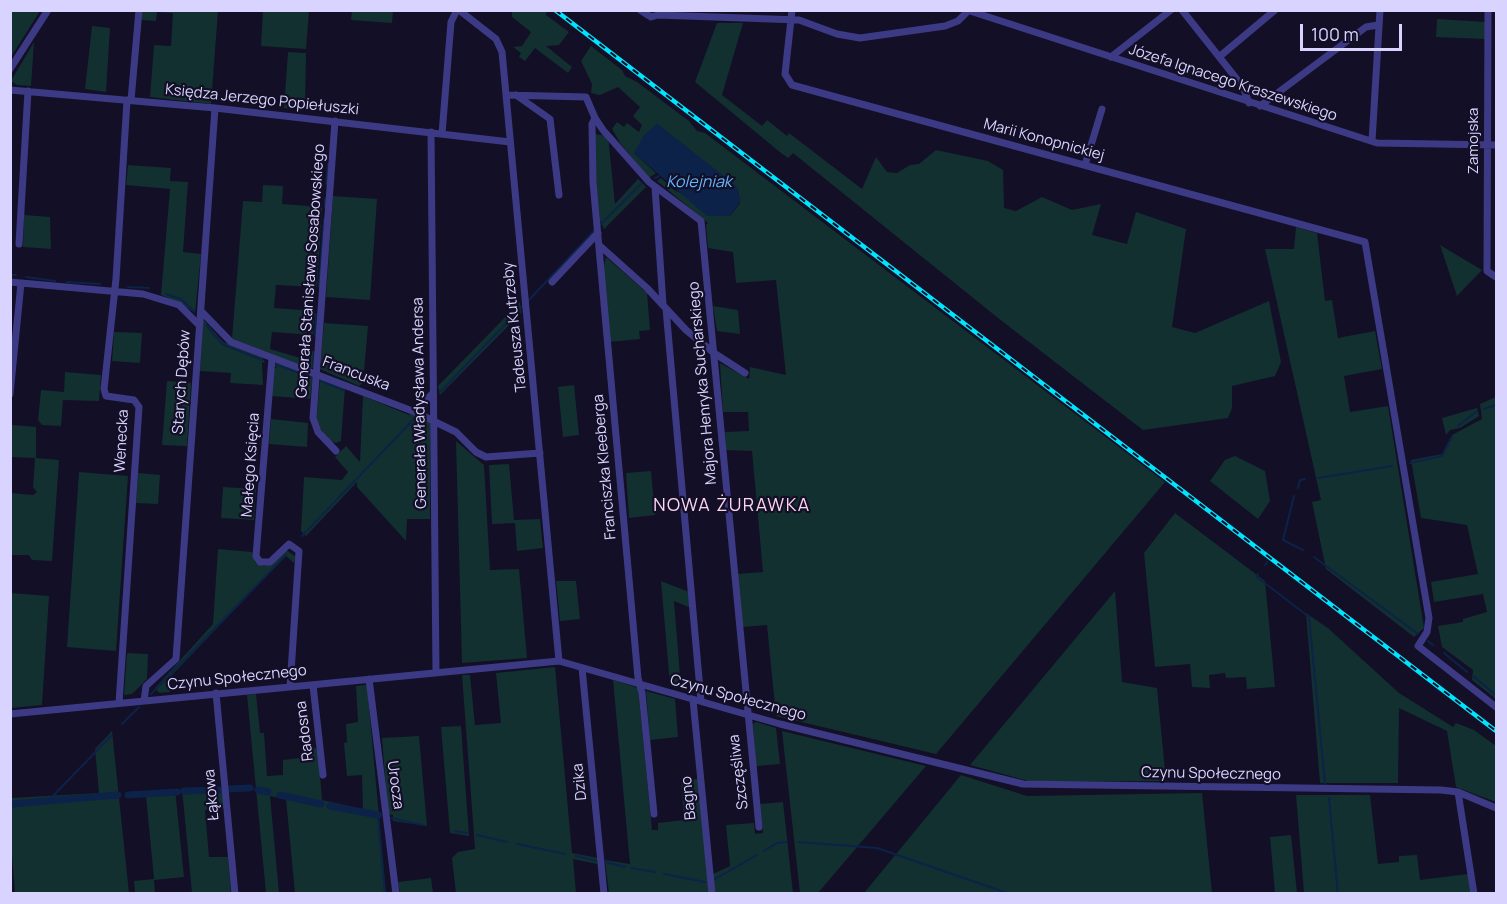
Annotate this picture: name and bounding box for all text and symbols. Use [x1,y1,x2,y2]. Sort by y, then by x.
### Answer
scale bar [1303,12,1405,50]
text: 100 m [1311,22,1359,46]
street label: Józefa Ignacego Kraszewskiego [1127,41,1339,125]
street label: Księdza Jerzego Popiełuszki [164,81,360,119]
street label: Zamojska [1465,108,1483,174]
street label: Marii Konopnickiej [982,115,1106,165]
street label: Generała Stanisława Sosabowskiego [293,143,329,399]
water label: Kolejniak [666,173,732,193]
street label: Tadeusza Kutrzeby [499,261,531,393]
street label: Majora Henryka Sucharskiego [685,281,721,485]
street label: Generała Władysława Andersa [409,297,431,509]
street label: Starych Dębów [169,329,195,435]
street label: Francuska [320,353,392,395]
street label: Franciszka Kleeberga [590,394,620,540]
street label: Wenecka [111,409,133,473]
street label: Małego Księcia [238,412,264,518]
district label: NOWA ŻURAWKA [653,495,811,517]
street label: Czynu Społecznego [166,662,308,694]
street label: Czynu Społecznego [668,671,808,725]
street label: Radosna [292,700,318,762]
street label: Szczęśliwa [725,733,753,811]
street label: Urocza [383,760,407,810]
street label: Dzika [569,763,591,801]
street label: Czynu Społecznego [1141,764,1281,784]
street label: Łąkowa [201,769,223,821]
street label: Bagno [678,775,700,821]

